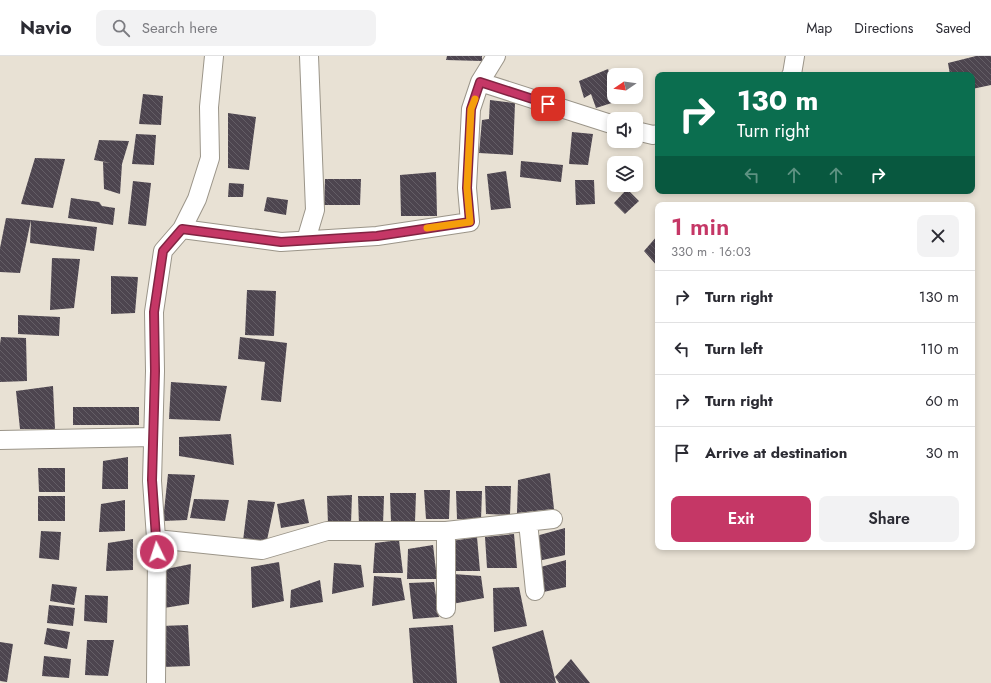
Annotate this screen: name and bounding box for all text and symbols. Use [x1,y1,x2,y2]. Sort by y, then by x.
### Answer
search box [96,10,376,46]
text: Navio [20,14,72,41]
icon: search [110,17,132,39]
text: Search here [142,17,218,39]
text: Map [806,18,832,38]
text: Directions [854,18,914,38]
text: Saved [936,18,971,38]
north arrow [607,68,643,104]
map controls [607,68,643,192]
text: 130 m [737,80,819,121]
pin [531,87,565,121]
icon: right [671,88,723,140]
icon: arrive [537,93,559,115]
button: sound [607,112,643,148]
text: Turn right [737,118,809,144]
button: layers [607,156,643,192]
icon: left [741,164,763,186]
icon: ahead [783,164,805,186]
icon: ahead [825,164,847,186]
icon: right [867,164,889,186]
text: 1 min [671,209,729,244]
button: close [917,215,959,257]
text: 330 m · 16:03 [671,242,751,261]
icon: right [671,286,693,308]
text: Turn right [705,286,773,308]
text: 130 m [919,286,959,308]
icon: left [671,338,693,360]
text: Turn left [705,338,763,360]
text: 110 m [920,338,959,360]
icon: right [671,390,693,412]
text: Turn right [705,390,773,412]
text: 60 m [925,390,959,412]
icon: arrive [671,442,693,464]
text: Arrive at destination [705,442,847,464]
text: 30 m [926,442,959,464]
button: Exit [671,496,811,542]
button: Share [819,496,959,542]
position arrow [136,531,178,573]

